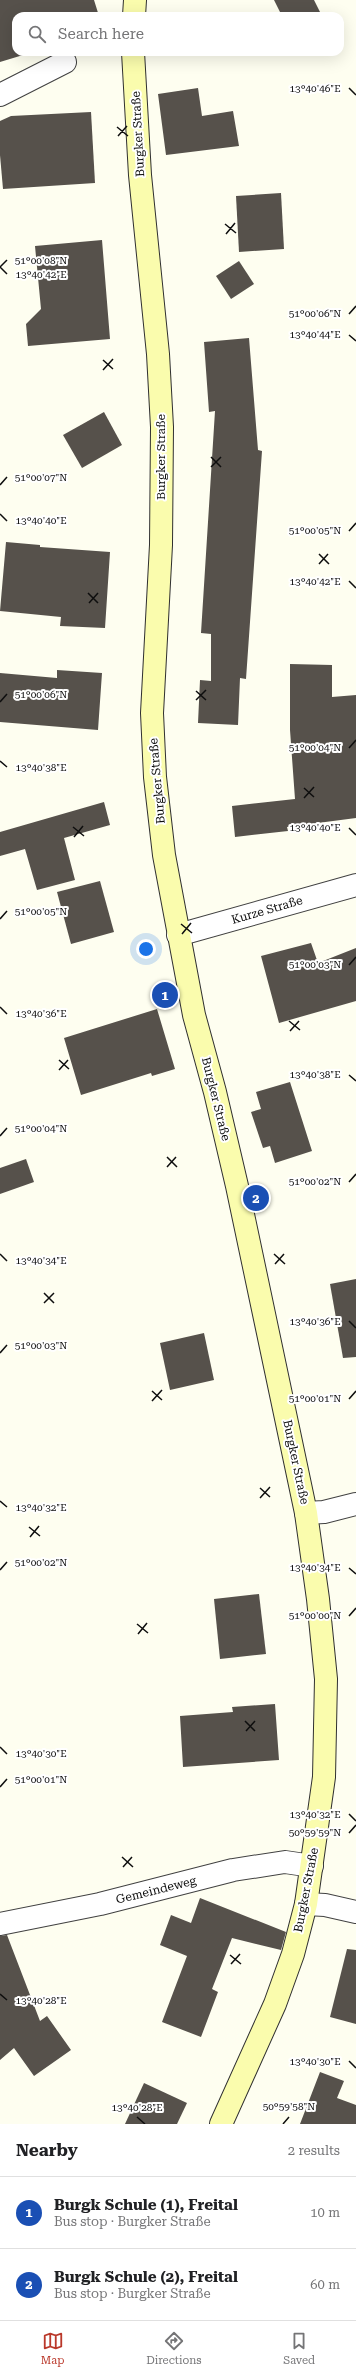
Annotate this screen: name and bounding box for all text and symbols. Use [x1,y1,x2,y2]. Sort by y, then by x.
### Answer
search box [12,12,344,56]
icon: search [26,23,48,45]
text: Search here [58,25,144,43]
text: 13°40'46"E [289,83,341,94]
street label: Burgker Straße [129,90,147,177]
text: 51°00'08"N [15,255,67,266]
text: 13°40'42"E [15,269,67,280]
text: 51°00'06"N [289,308,341,319]
text: 13°40'44"E [289,329,341,340]
street label: Burgker Straße [154,414,168,500]
text: 51°00'07"N [15,472,67,483]
text: 13°40'40"E [15,515,67,526]
text: 51°00'05"N [289,525,341,536]
text: 13°40'42"E [289,576,341,587]
text: 51°00'06"N [15,689,67,700]
street label: Burgker Straße [146,737,168,824]
text: 51°00'04"N [289,742,341,753]
text: 13°40'38"E [15,762,67,773]
text: 13°40'40"E [289,822,341,833]
street label: Kurze Straße [230,893,305,927]
text: 51°00'05"N [15,906,67,917]
your location [136,939,156,959]
text: 51°00'03"N [289,959,341,970]
pin: 1 [152,980,178,1010]
text: 13°40'36"E [15,1008,67,1019]
street label: Burgker Straße [199,1056,233,1143]
text: 13°40'38"E [289,1069,341,1080]
text: 51°00'04"N [15,1123,67,1134]
text: 51°00'02"N [289,1176,341,1187]
pin: 2 [243,1183,269,1213]
text: 13°40'34"E [15,1255,67,1266]
text: 13°40'36"E [289,1316,341,1327]
text: 51°00'03"N [15,1340,67,1351]
text: 51°00'01"N [289,1393,341,1404]
street label: Burgker Straße [280,1418,312,1506]
text: 13°40'32"E [15,1502,67,1513]
text: 51°00'02"N [15,1557,67,1568]
text: 13°40'34"E [289,1562,341,1573]
text: 51°00'00"N [289,1610,341,1621]
text: 13°40'30"E [15,1748,67,1759]
text: 51°00'01"N [15,1774,67,1785]
text: 13°40'32"E [289,1809,341,1820]
text: 50°59'59"N [289,1827,341,1838]
street label: Burgker Straße [291,1846,321,1934]
street label: Gemeindeweg [114,1873,198,1907]
text: 13°40'28"E [15,1995,67,2006]
text: 13°40'30"E [289,2056,341,2067]
text: 50°59'58"N [263,2101,315,2112]
text: 13°40'28"E [111,2102,163,2113]
text: Nearby [16,2140,78,2160]
text: 2 results [288,2143,340,2158]
text: Burgk Schule (1), Freital [54,2196,238,2214]
text: 1 [25,2205,33,2220]
text: 10 m [310,2205,340,2220]
text: Bus stop · Burgker Straße [54,2214,211,2229]
text: Burgk Schule (2), Freital [54,2268,238,2286]
text: 2 [25,2277,33,2292]
text: 60 m [310,2277,340,2292]
text: Bus stop · Burgker Straße [54,2286,211,2301]
tab: Map [41,2330,64,2367]
tab: Directions [146,2330,201,2367]
tab: Saved [283,2330,315,2367]

